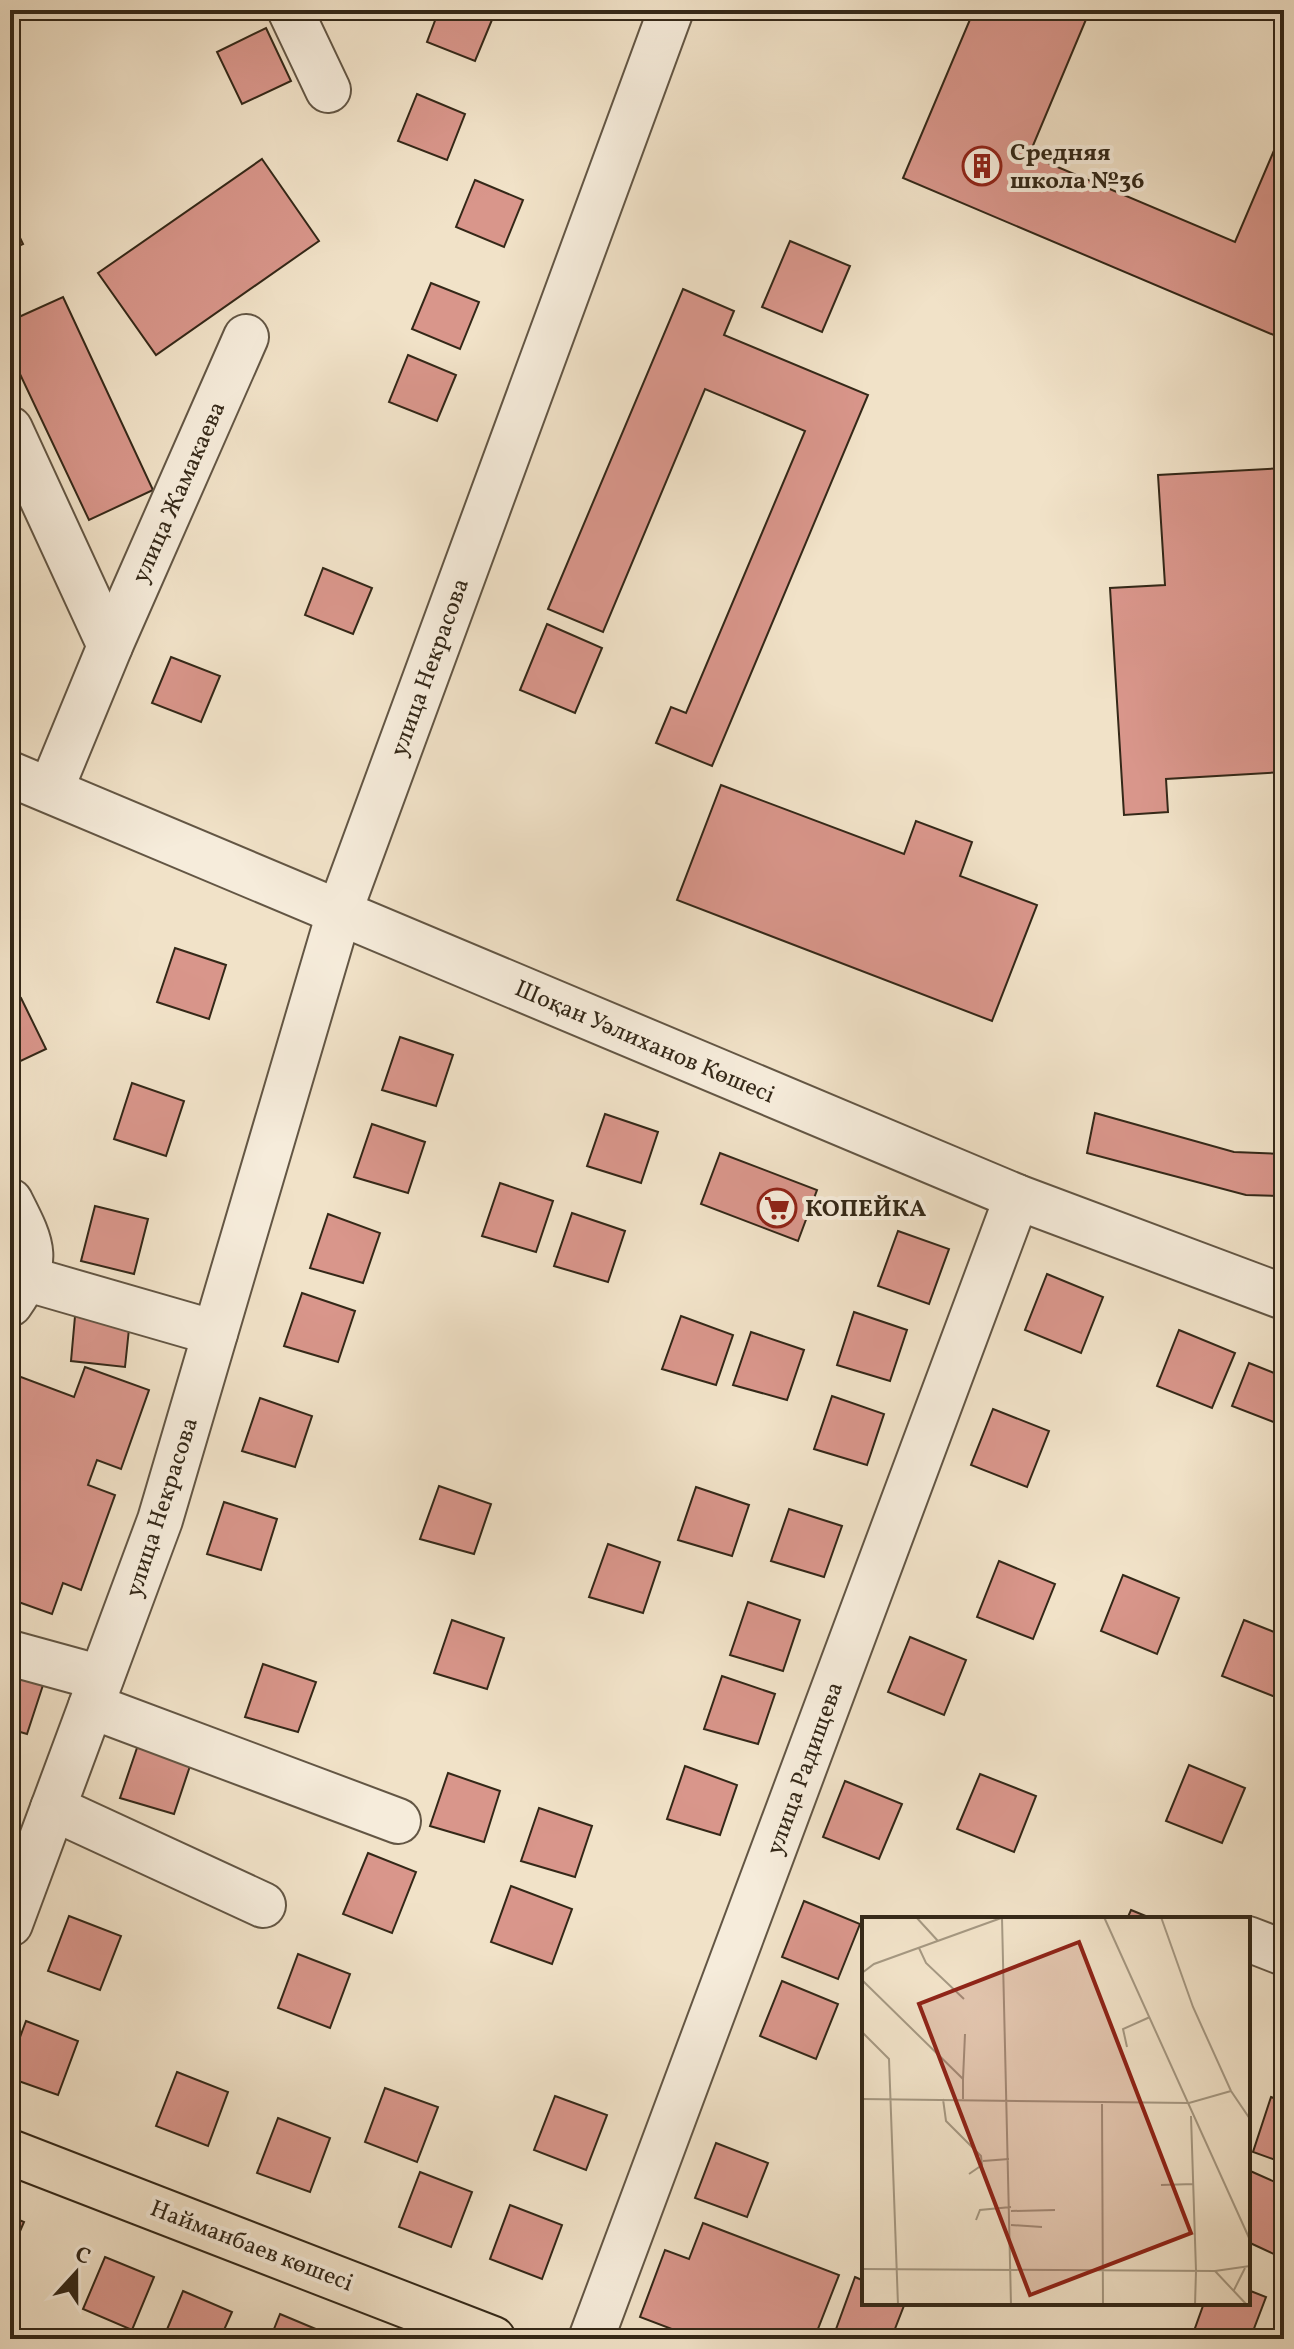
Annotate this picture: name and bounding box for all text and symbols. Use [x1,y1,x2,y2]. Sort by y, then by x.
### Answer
place label: Средняя школа №36 [1010,137,1145,199]
building icon: Средняя школа №36 [961,145,1003,187]
street label: улица Жамакаева [125,397,235,589]
street label: улица Некрасова [383,574,479,761]
street label: Шоқан Уәлиханов Көшесі [509,973,780,1113]
supermarket icon: КОПЕЙКА [756,1187,798,1229]
place label: КОПЕЙКА [805,1193,926,1227]
street label: улица Некрасова [118,1413,208,1602]
street label: улица Радищева [759,1677,853,1860]
inset map [862,1917,1250,2305]
street label: Найманбаев көшесі [145,2192,358,2301]
north arrow [36,2233,116,2313]
text: С [70,2240,94,2274]

